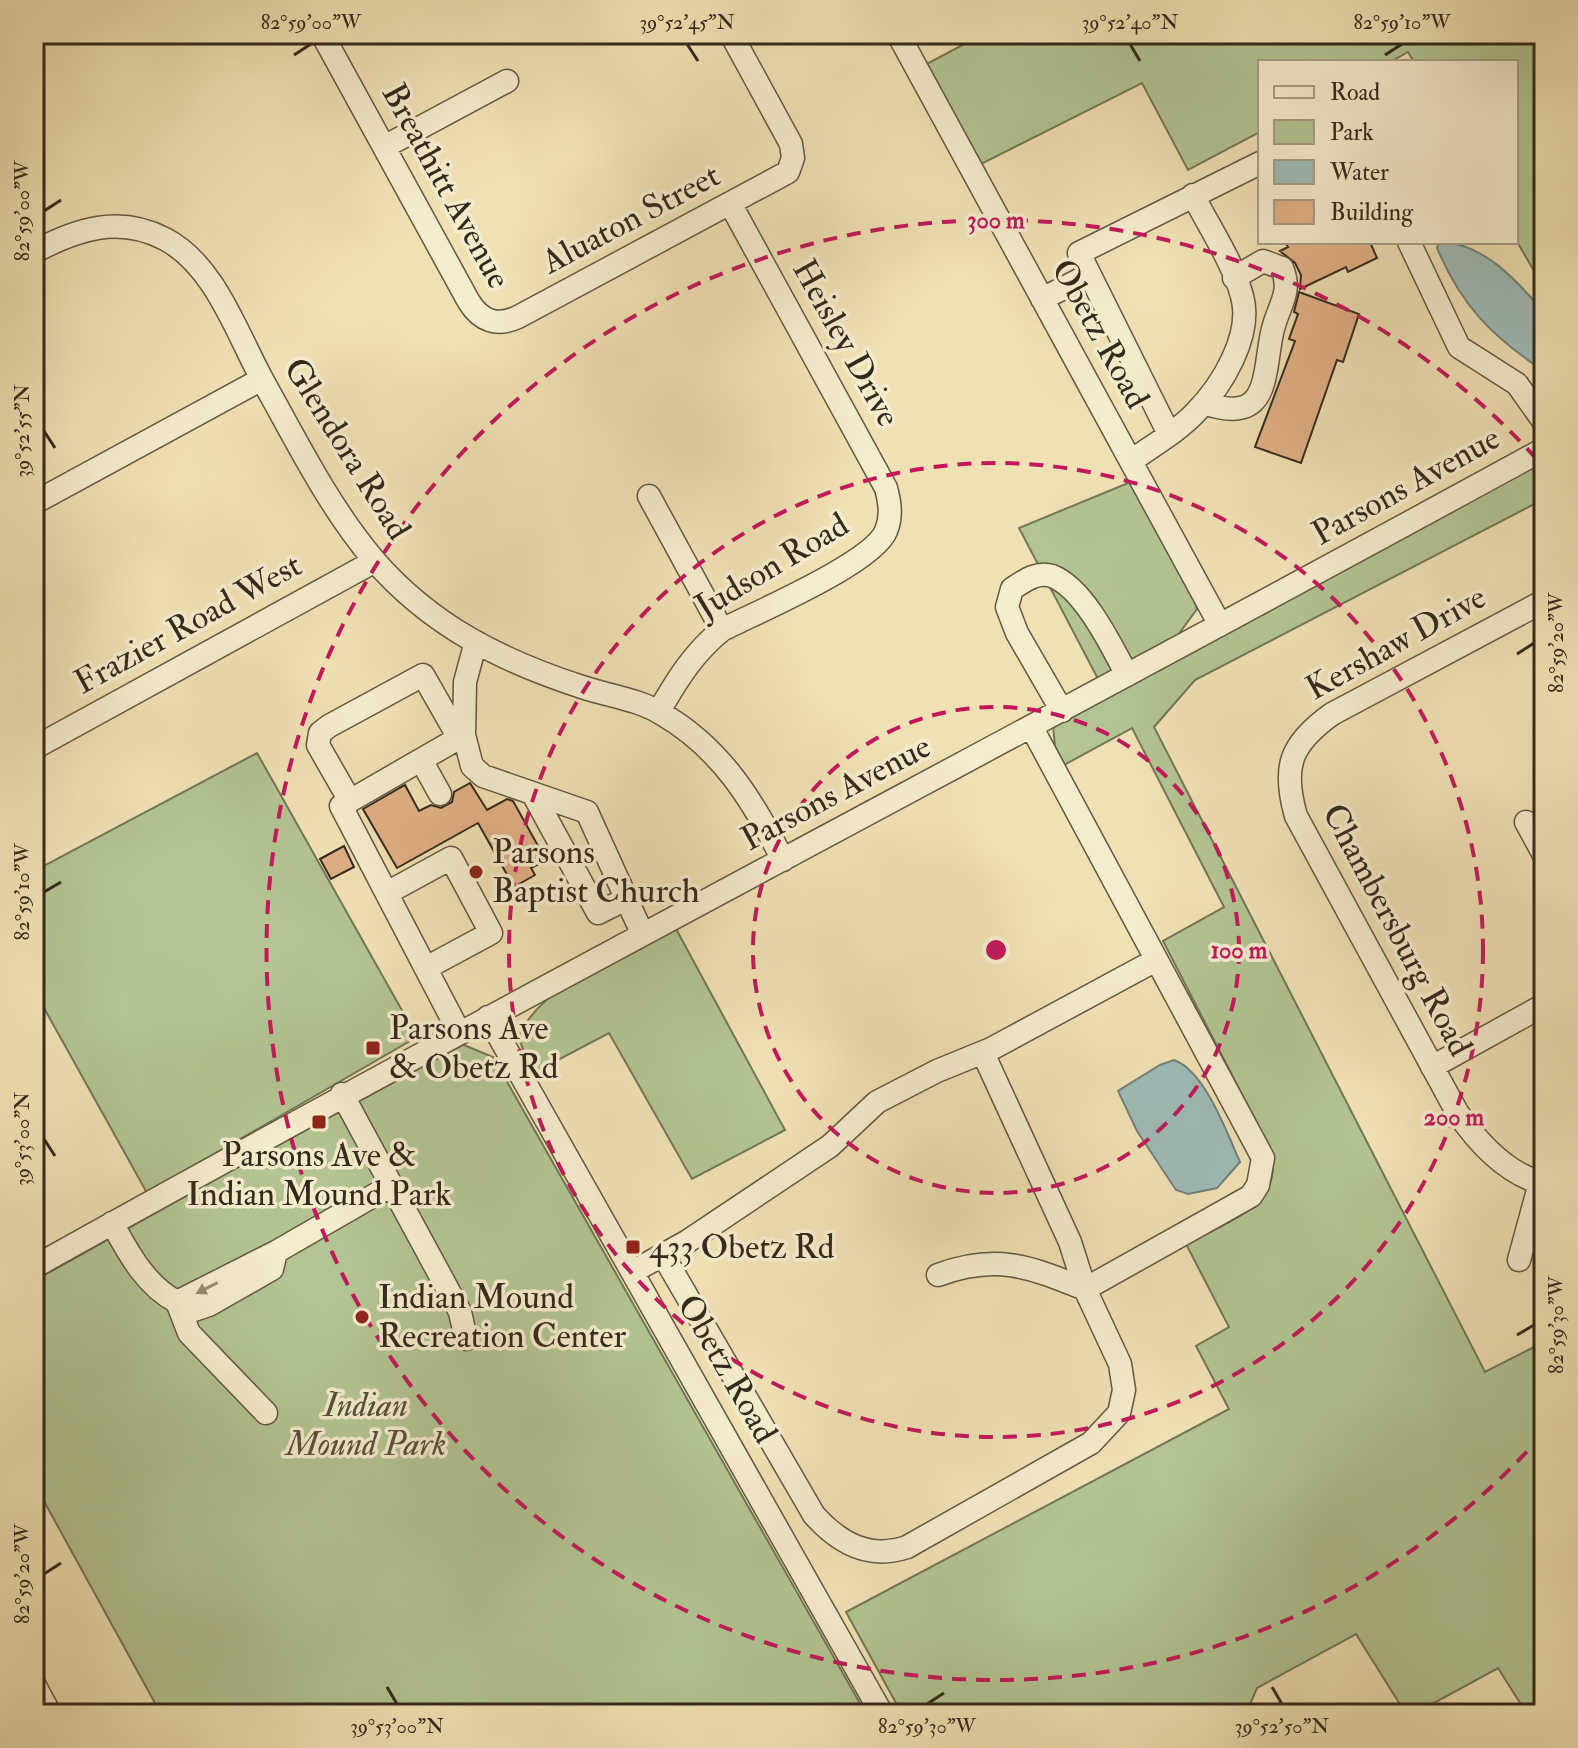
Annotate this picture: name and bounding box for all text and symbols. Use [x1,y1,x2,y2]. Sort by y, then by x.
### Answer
text: 82°59'00"W [261,10,362,35]
text: 39°52'45"N [639,10,735,35]
text: 39°52'40"N [1082,10,1178,35]
text: 82°59'10"W [1353,10,1451,35]
legend [1258,60,1518,244]
street label: Breathitt Avenue [372,76,520,296]
text: Road [1330,77,1380,108]
text: Park [1330,117,1374,148]
street label: Aluaton Street [534,154,727,284]
text: Water [1329,157,1389,188]
text: 82°59'00"W [10,160,35,261]
text: Building [1330,197,1414,228]
text: 300 m [967,205,1025,236]
street label: Heisley Drive [782,252,910,434]
street label: Obetz Road [1041,252,1159,416]
street label: Glendora Road [274,350,420,548]
text: 39°52'55"N [10,384,35,478]
street label: Parsons Avenue [1304,417,1508,555]
street label: Judson Road [687,503,857,629]
street label: Frazier Road West [67,544,309,704]
street label: Kershaw Drive [1298,576,1494,710]
text: 82°59'20"W [1544,592,1569,693]
street label: Parsons Avenue [734,725,938,861]
street label: Chambersburg Road [1312,796,1482,1064]
place label: Parsons Baptist Church [492,831,700,913]
text: 82°59'10"W [10,843,35,941]
marker: Parsons Baptist Church [467,863,485,881]
text: 100 m [1211,935,1268,966]
centre of rings [982,936,1010,964]
place label: Parsons Ave & Obetz Rd [389,1007,559,1089]
marker: Parsons Ave & Obetz Rd [364,1039,382,1057]
text: 39°53'00"N [10,1092,35,1186]
text: 200 m [1424,1102,1485,1133]
marker: Parsons Ave & Indian Mound Park [310,1113,328,1131]
place label: Parsons Ave & Indian Mound Park [186,1134,452,1216]
place label: 433 Obetz Rd [649,1226,835,1269]
marker: 433 Obetz Rd [624,1238,642,1256]
text: 82°59'30"W [1544,1275,1569,1374]
place label: Indian Mound Recreation Center [378,1276,626,1358]
one-way arrow [196,1282,219,1295]
street label: Obetz Road [667,1287,787,1451]
marker: Indian Mound Recreation Center [353,1308,371,1326]
park label: Indian Mound Park [284,1384,446,1466]
text: 82°59'20"W [10,1523,35,1624]
text: 39°53'00"N [350,1714,444,1739]
text: 82°59'30"W [878,1714,977,1739]
text: 39°52'50"N [1235,1714,1329,1739]

